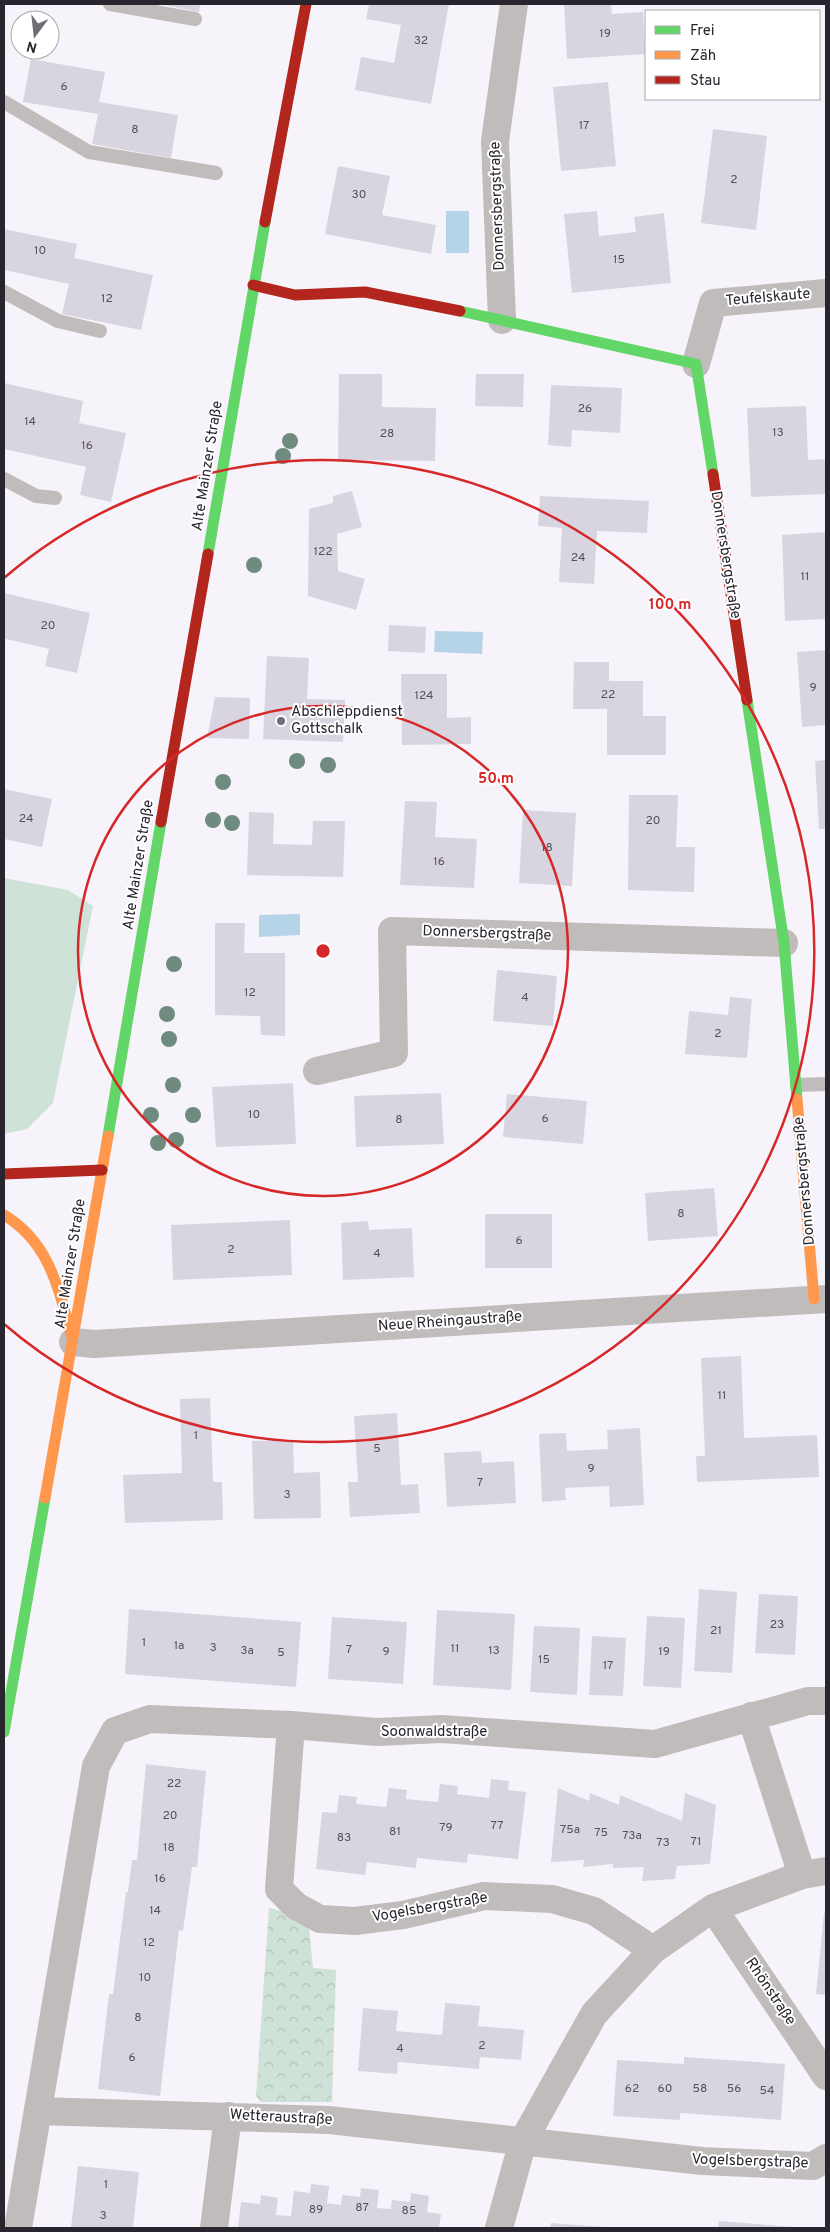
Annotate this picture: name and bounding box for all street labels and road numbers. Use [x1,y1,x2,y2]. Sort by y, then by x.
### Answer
street label: Donnersbergstraße [486,141,510,271]
street label: Teufelskaute [725,285,811,311]
street label: Alte Mainzer Straße [188,399,228,533]
street label: Donnersbergstraße [706,490,744,620]
street label: Alte Mainzer Straße [119,798,159,932]
street label: Donnersbergstraße [422,922,552,946]
street label: Donnersbergstraße [790,1116,820,1246]
street label: Alte Mainzer Straße [51,1197,91,1331]
street label: Neue Rheingaustraße [377,1307,523,1337]
street label: Soonwaldstraße [381,1723,487,1742]
street label: Vogelsbergstraße [371,1888,489,1928]
street label: Rhönstraße [740,1955,800,2029]
street label: Wetteraustraße [229,2106,333,2130]
street label: Vogelsbergstraße [691,2150,809,2174]

